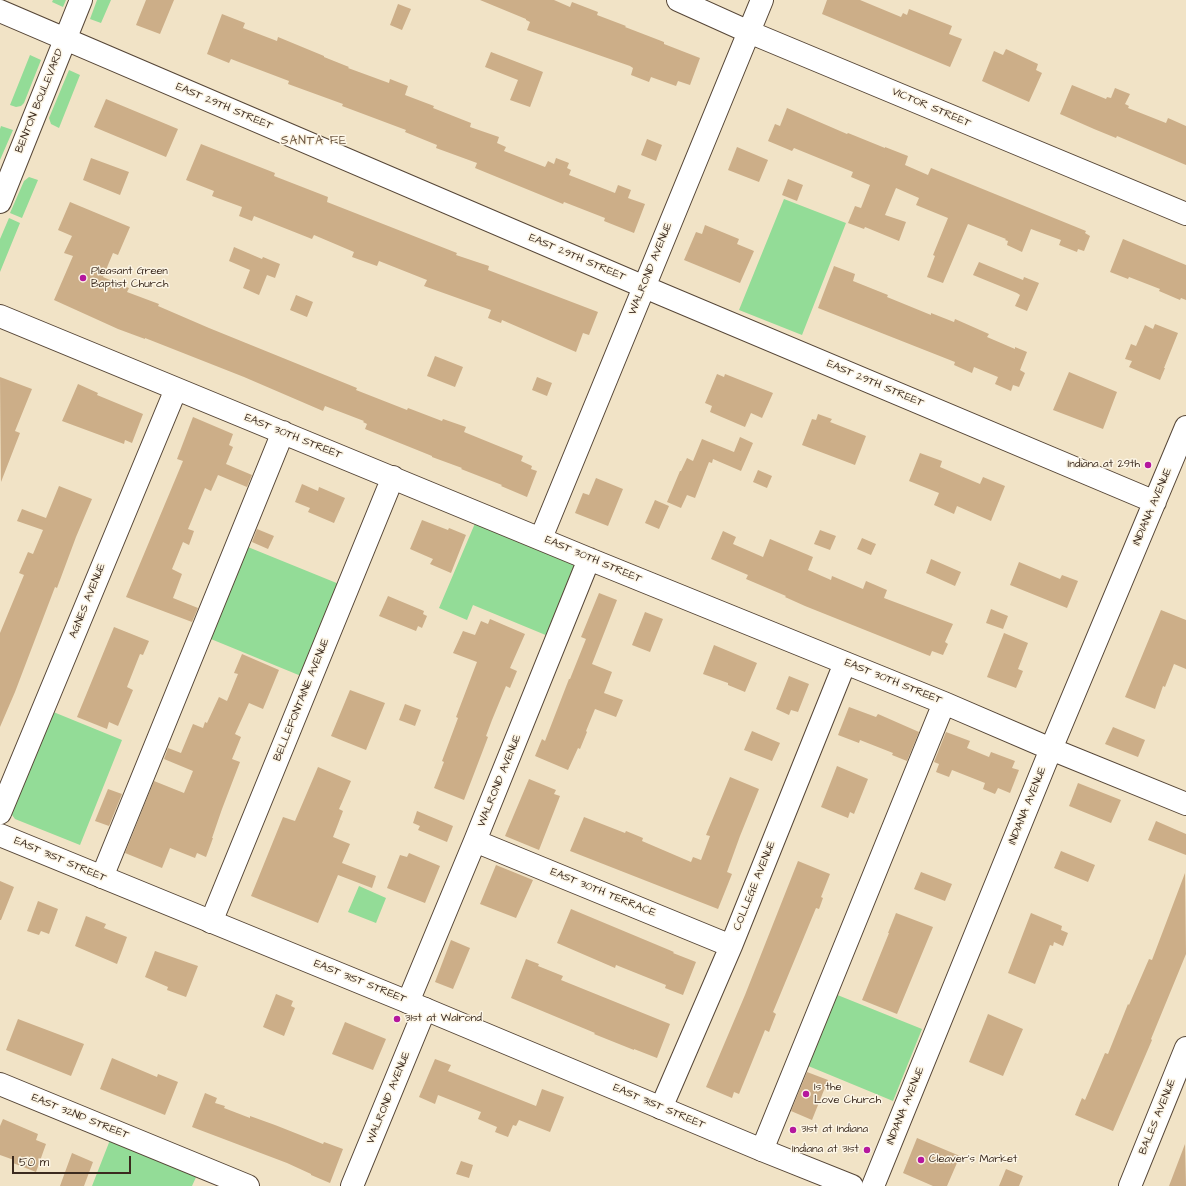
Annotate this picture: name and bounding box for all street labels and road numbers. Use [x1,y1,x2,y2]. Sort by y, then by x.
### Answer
street label: BENTON BOULEVARD [13,47,67,155]
street label: EAST 29TH STREET [174,81,274,133]
street label: VICTOR STREET [890,85,972,131]
street label: WALROND AVENUE [626,221,676,317]
street label: EAST 29TH STREET [527,232,627,284]
street label: EAST 29TH STREET [825,358,925,410]
street label: EAST 30TH STREET [242,411,344,463]
street label: INDIANA AVENUE [1131,466,1175,548]
street label: EAST 30TH STREET [543,534,643,586]
street label: AGNES AVENUE [67,562,109,640]
street label: BELLEFONTAINE AVENUE [271,637,333,763]
street label: EAST 30TH STREET [842,656,944,708]
street label: WALROND AVENUE [475,733,525,829]
street label: INDIANA AVENUE [1006,765,1050,847]
street label: EAST 31ST STREET [12,835,108,885]
street label: COLLEGE AVENUE [731,839,779,933]
street label: EAST 30TH TERRACE [548,866,658,920]
street label: EAST 31ST STREET [312,957,408,1007]
street label: WALROND AVENUE [364,1050,414,1146]
street label: INDIANA AVENUE [884,1065,928,1147]
street label: BALES AVENUE [1137,1077,1179,1157]
street label: EAST 31ST STREET [611,1082,707,1132]
street label: EAST 32ND STREET [29,1091,131,1143]

